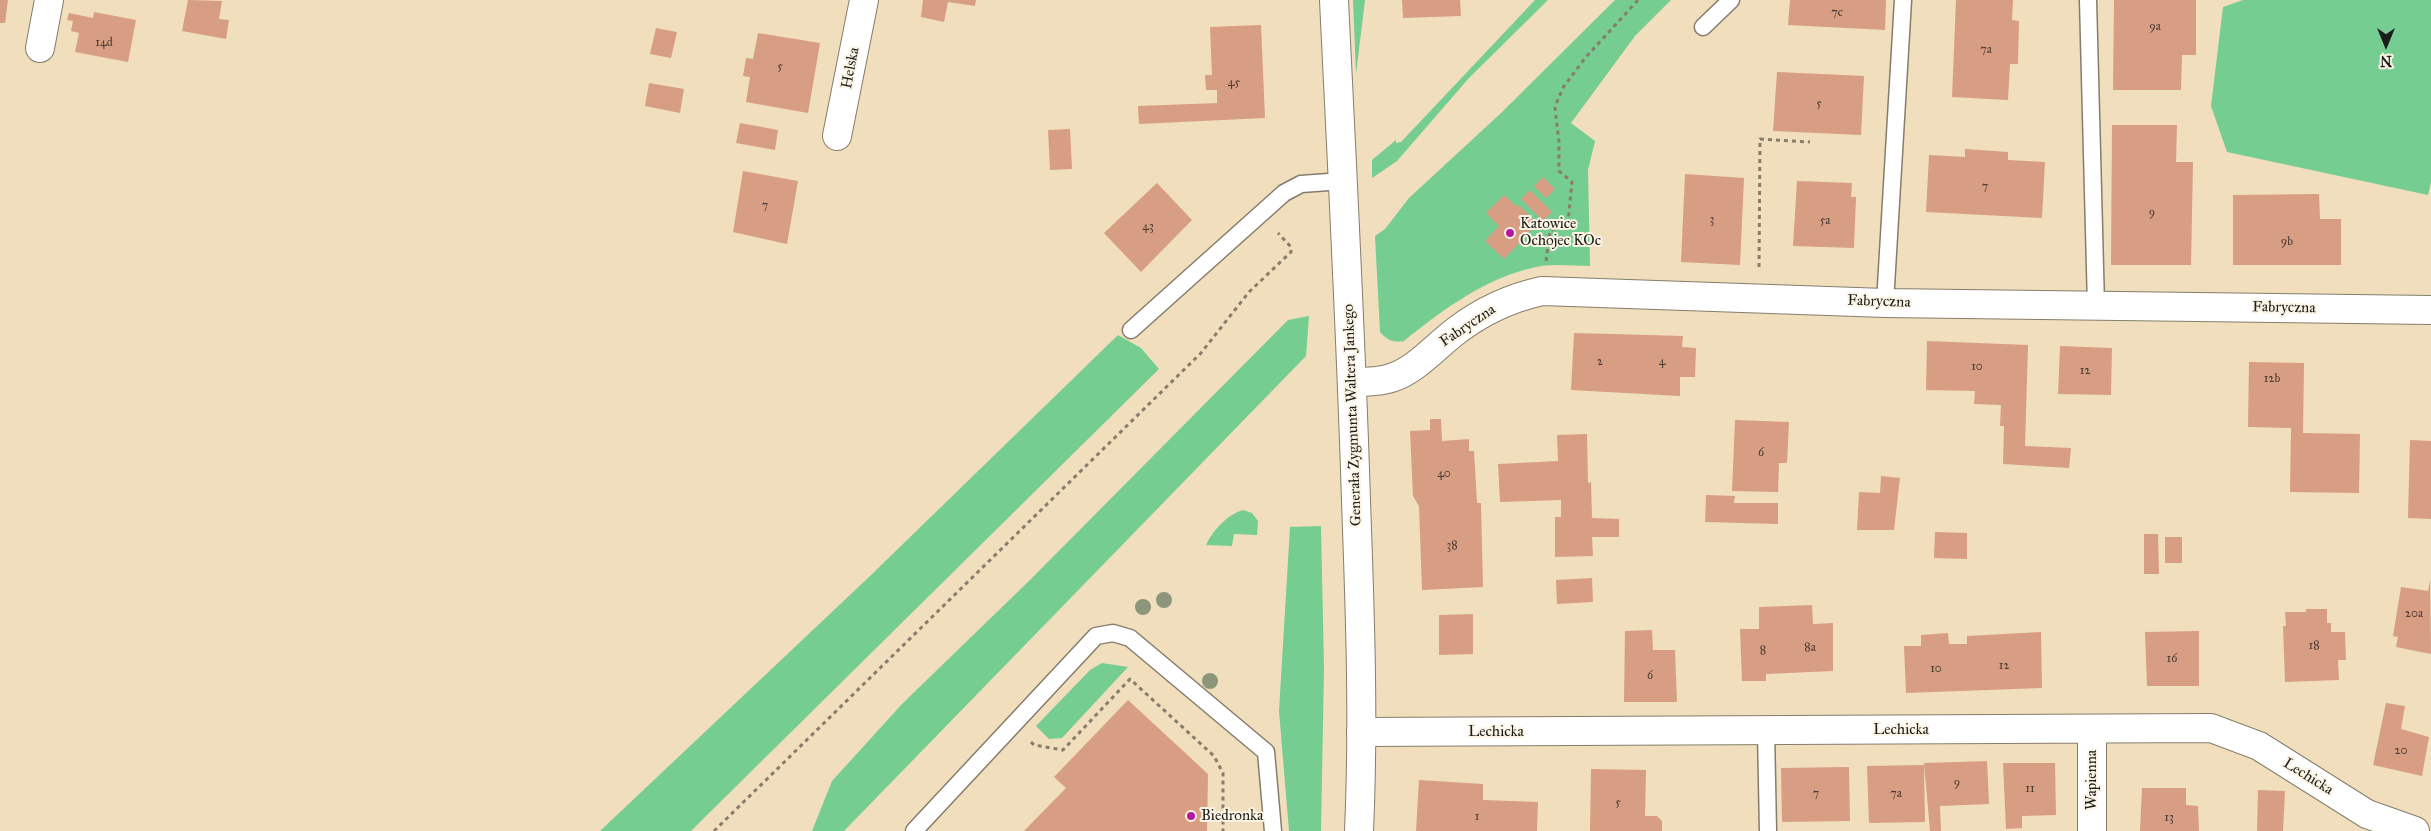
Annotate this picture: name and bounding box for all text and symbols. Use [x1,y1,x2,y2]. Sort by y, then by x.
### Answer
house number: 7c [1831,6,1843,20]
house number: 9a [2149,20,2161,34]
north arrow [2361,20,2411,70]
house number: 14d [95,36,113,50]
house number: 7a [1980,43,1992,57]
street label: Helska [838,46,864,90]
text: N [2380,52,2392,69]
house number: 5 [777,60,783,74]
house number: 45 [1228,76,1240,90]
house number: 5 [1816,97,1822,111]
house number: 7 [1982,180,1988,194]
house number: 7 [762,199,768,213]
house number: 9 [2149,206,2155,220]
house number: 3 [1710,213,1714,227]
house number: 5a [1820,214,1830,228]
place label: Katowice Ochojec KOc [1520,215,1601,250]
house number: 43 [1142,220,1154,234]
marker: Katowice Ochojec KOc [1504,227,1516,239]
house number: 9b [2281,235,2293,249]
street label: Fabryczna [1847,292,1911,312]
street label: Fabryczna [2252,298,2316,318]
street label: Fabryczna [1437,301,1499,351]
street label: Generała Zygmunta Waltera Jankego [1340,304,1366,526]
house number: 2 [1597,355,1603,369]
house number: 4 [1659,355,1665,369]
house number: 10 [1971,360,1983,374]
house number: 12 [2080,364,2090,378]
house number: 12b [2264,372,2280,386]
house number: 6 [1758,446,1764,460]
house number: 40 [1437,467,1451,481]
house number: 38 [1446,539,1458,553]
house number: 20a [2405,607,2423,621]
house number: 18 [2308,639,2320,653]
house number: 8a [1804,641,1816,655]
house number: 8 [1760,644,1766,658]
house number: 16 [2167,652,2177,666]
house number: 12 [1999,659,2009,673]
house number: 10 [1930,662,1942,676]
house number: 6 [1647,669,1653,683]
street label: Lechicka [1873,721,1929,739]
street label: Lechicka [1468,723,1524,741]
house number: 20 [2395,744,2407,758]
street label: Wapienna [2083,750,2101,810]
street label: Lechicka [2280,755,2336,799]
house number: 9 [1954,776,1960,790]
house number: 11 [2025,782,2035,796]
house number: 7 [1813,787,1819,801]
house number: 7a [1890,787,1902,801]
house number: 5 [1615,796,1621,810]
place label: Biedronka [1201,807,1263,825]
marker: Biedronka [1185,810,1197,822]
house number: 1 [1475,810,1479,824]
house number: 13 [2164,811,2174,825]

